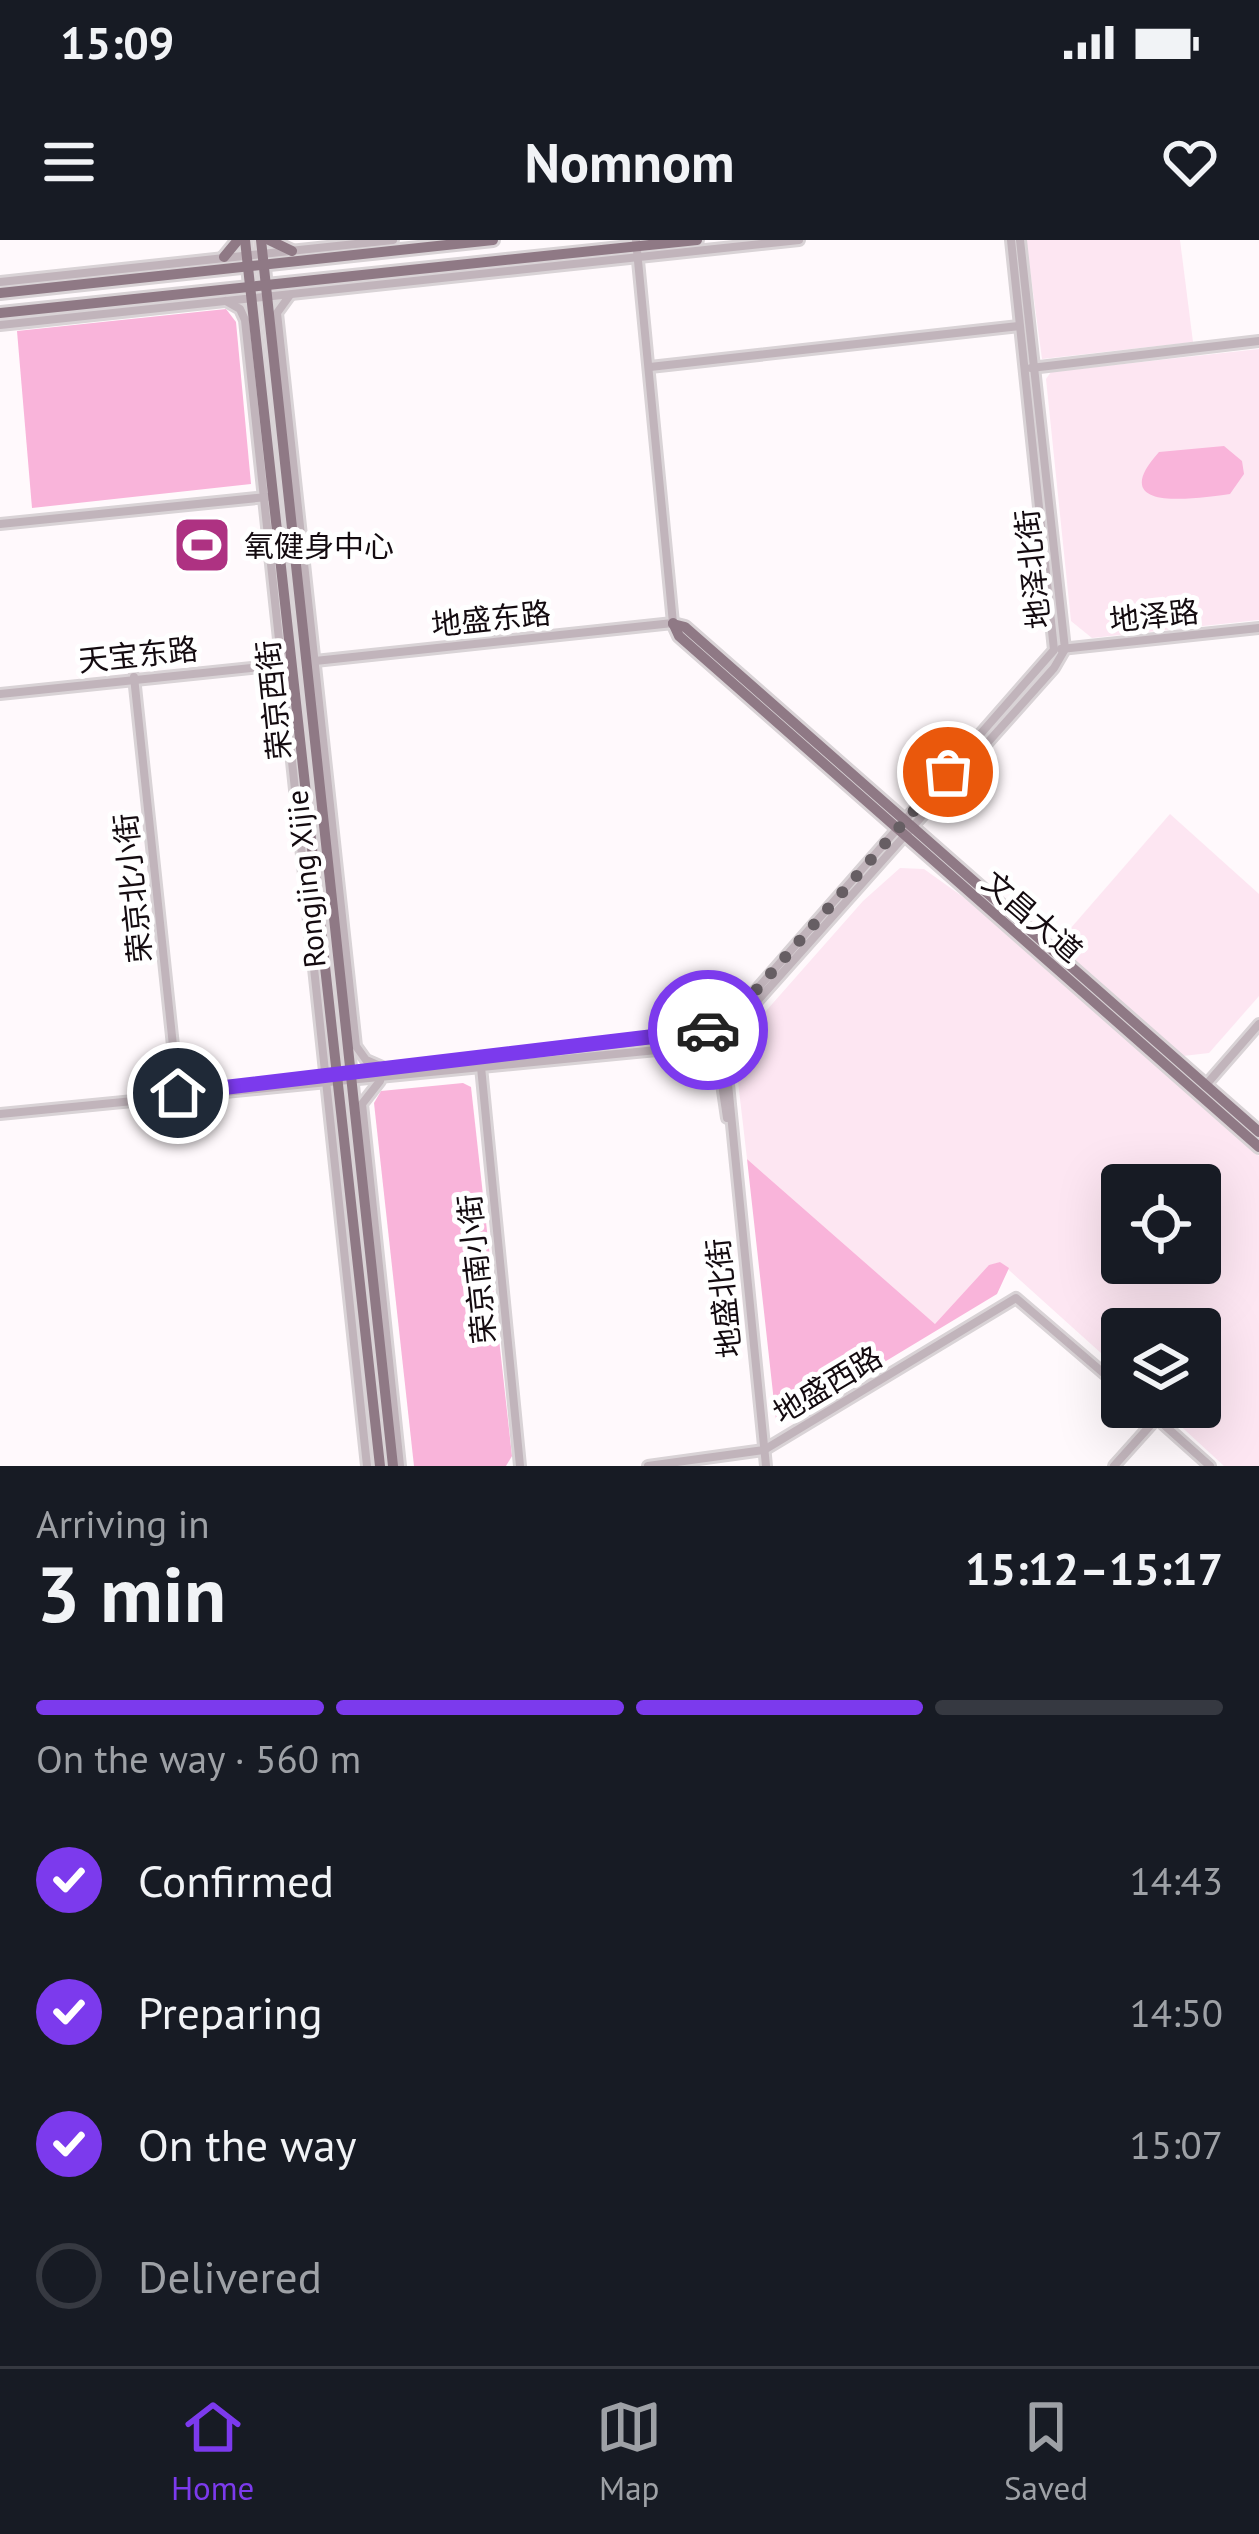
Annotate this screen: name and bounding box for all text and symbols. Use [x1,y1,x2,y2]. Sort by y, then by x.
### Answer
text: 15:09 [60,13,174,71]
text: Nomnom [525,127,734,197]
icon: menu [36,129,102,195]
icon: heart [1157,129,1223,195]
street label: 地泽北街 [1006,507,1058,631]
sports icon: 氧健身中心 [171,514,233,576]
place label: 氧健身中心 [244,526,394,565]
street label: 地泽路 [1107,591,1201,639]
street label: 地盛东路 [429,592,553,644]
street label: 天宝东路 [76,628,200,680]
street label: 荣京西街 [247,638,299,762]
pin [897,721,999,823]
icon: bag [915,739,981,805]
street label: Rongjing Xijie [276,788,334,970]
street label: 荣京北小街 [105,811,159,965]
street label: 文昌大道 [975,862,1091,970]
courier [648,970,768,1090]
icon: car [675,997,741,1063]
pin [127,1042,229,1144]
icon: home [145,1060,211,1126]
map controls [1101,1164,1221,1428]
button: locate [1101,1164,1221,1284]
street label: 荣京南小街 [449,1192,503,1346]
street label: 地盛北街 [697,1236,749,1360]
button: layers [1101,1308,1221,1428]
street label: 地盛西路 [766,1336,888,1432]
text: Arriving in [36,1498,210,1549]
text: 15:12–15:17 [965,1539,1223,1597]
text: 3 min [36,1543,226,1644]
text: On the way · 560 m [36,1733,361,1784]
icon: check [36,1847,102,1913]
text: Confirmed [138,1851,334,1909]
text: 14:43 [1129,1855,1223,1906]
icon: check [36,1979,102,2045]
text: Preparing [138,1983,323,2041]
text: 14:50 [1129,1987,1223,2038]
icon: check [36,2111,102,2177]
text: On the way [138,2115,357,2173]
text: 15:07 [1129,2119,1223,2170]
text: Delivered [138,2247,322,2305]
tab: Home [171,2394,254,2509]
tab: Map [596,2394,662,2509]
tab: Saved [1004,2394,1088,2509]

